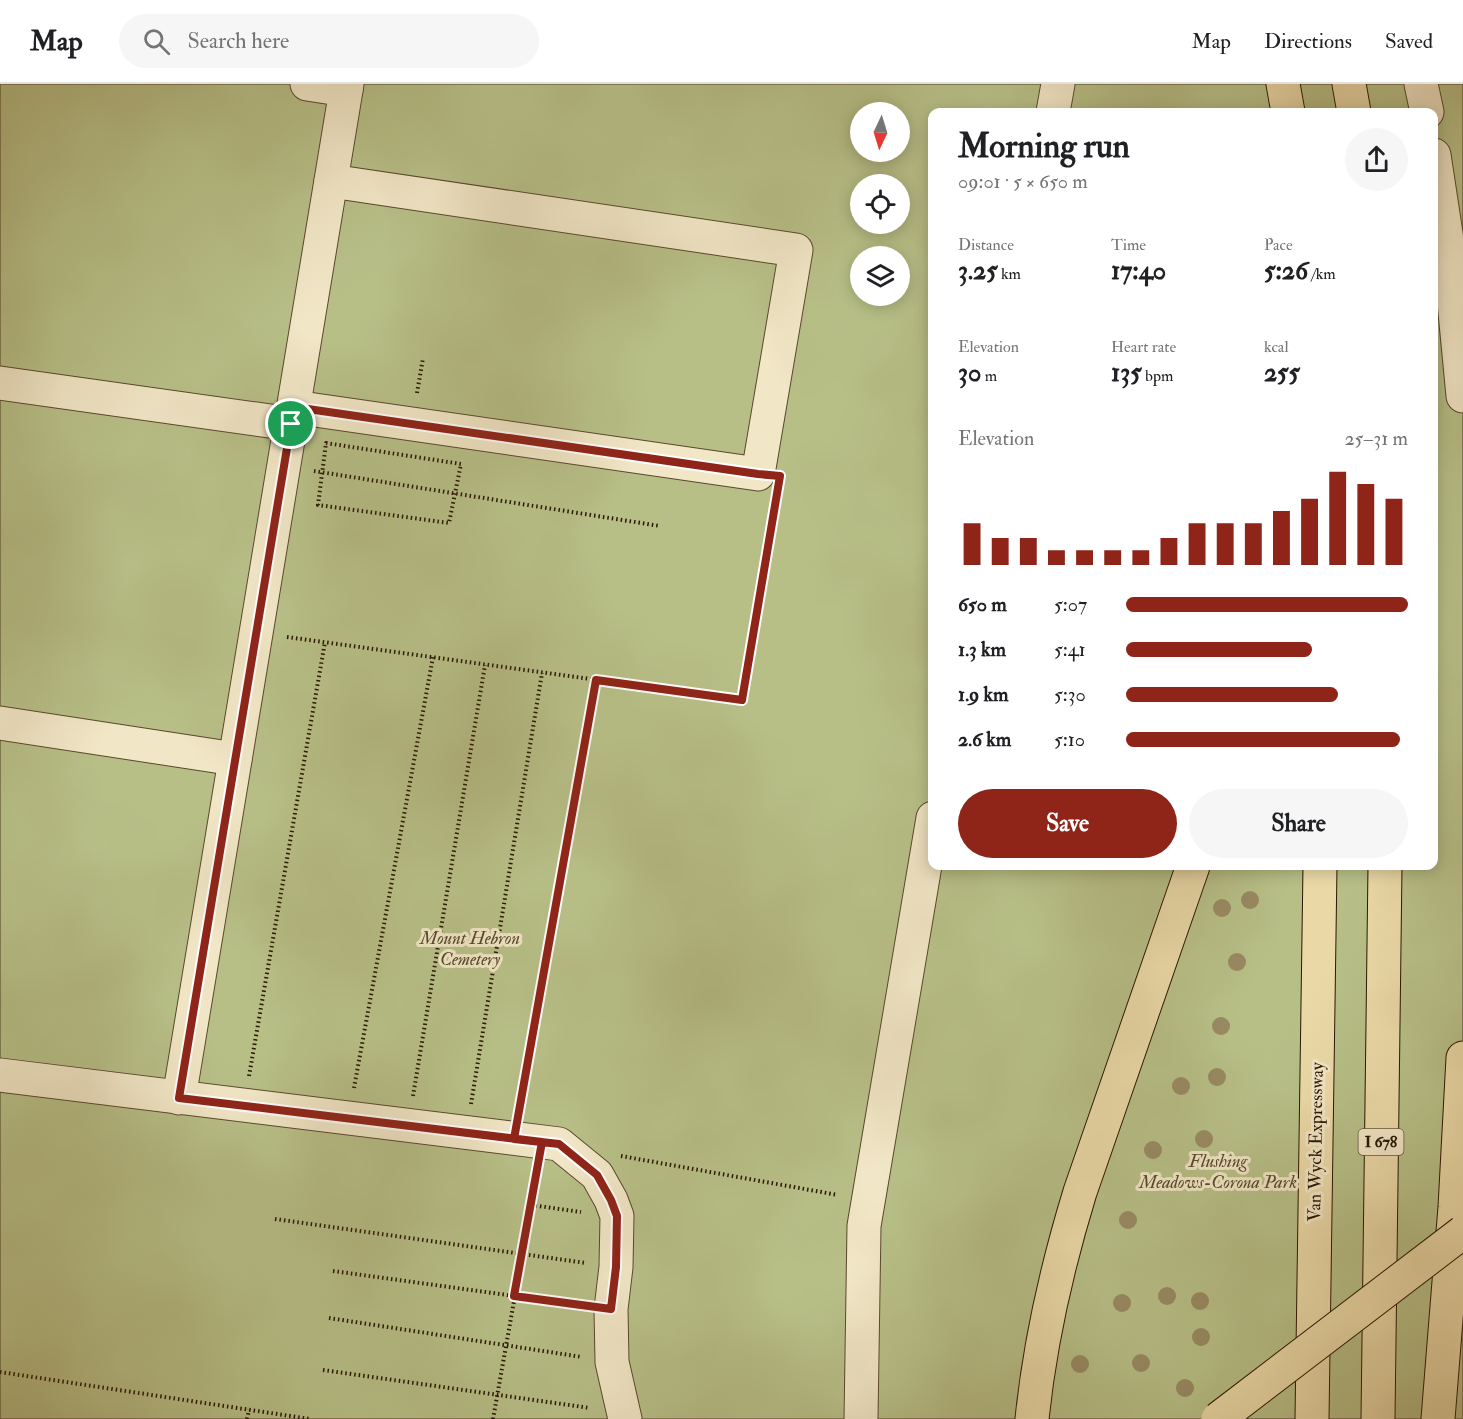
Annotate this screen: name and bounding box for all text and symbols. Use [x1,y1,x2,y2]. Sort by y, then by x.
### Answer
search box [119,14,539,68]
text: Map [30,24,83,59]
icon: search [140,25,173,58]
text: Search here [188,27,289,55]
text: Map [1191,28,1231,55]
text: Directions [1264,28,1352,55]
text: Saved [1385,28,1433,55]
north arrow [850,102,910,162]
map controls [850,102,910,306]
text: Morning run [958,126,1130,167]
button: share [1345,128,1408,191]
text: 09:01 · 5 × 650 m [958,169,1088,194]
button: locate [850,174,910,234]
text: Distance [958,235,1014,255]
text: Time [1111,235,1146,255]
text: Pace [1264,235,1293,255]
button: layers [850,246,910,306]
text: 3.25 [958,255,998,287]
text: 17:40 [1111,255,1166,287]
text: 5:26 [1264,255,1308,287]
text: km [998,264,1021,284]
text: /km [1308,264,1336,284]
text: Elevation [958,337,1019,357]
text: Heart rate [1111,337,1176,357]
text: kcal [1264,337,1289,357]
text: 30 [958,357,981,389]
text: 135 [1111,357,1142,389]
text: 255 [1264,357,1300,389]
text: m [981,366,997,386]
text: bpm [1142,366,1173,386]
pin [265,398,316,449]
icon: arrive [274,407,307,440]
text: Elevation [958,426,1034,451]
text: 25–31 m [1344,426,1408,451]
text: 650 m [958,592,1007,617]
text: 5:07 [1054,592,1087,617]
text: 1.3 km [958,637,1006,662]
text: 5:41 [1054,637,1086,662]
text: 1.9 km [958,682,1009,707]
text: 5:30 [1054,682,1086,707]
text: 2.6 km [958,727,1011,752]
text: 5:10 [1054,727,1085,752]
button: Save [958,789,1177,858]
button: Share [1189,789,1408,858]
park label: Mount Hebron Cemetery [419,927,520,971]
street label: Van Wyck Expressway [1303,1061,1329,1222]
road number: I 678 [1358,1129,1404,1155]
park label: Flushing Meadows-Corona Park [1138,1150,1297,1194]

